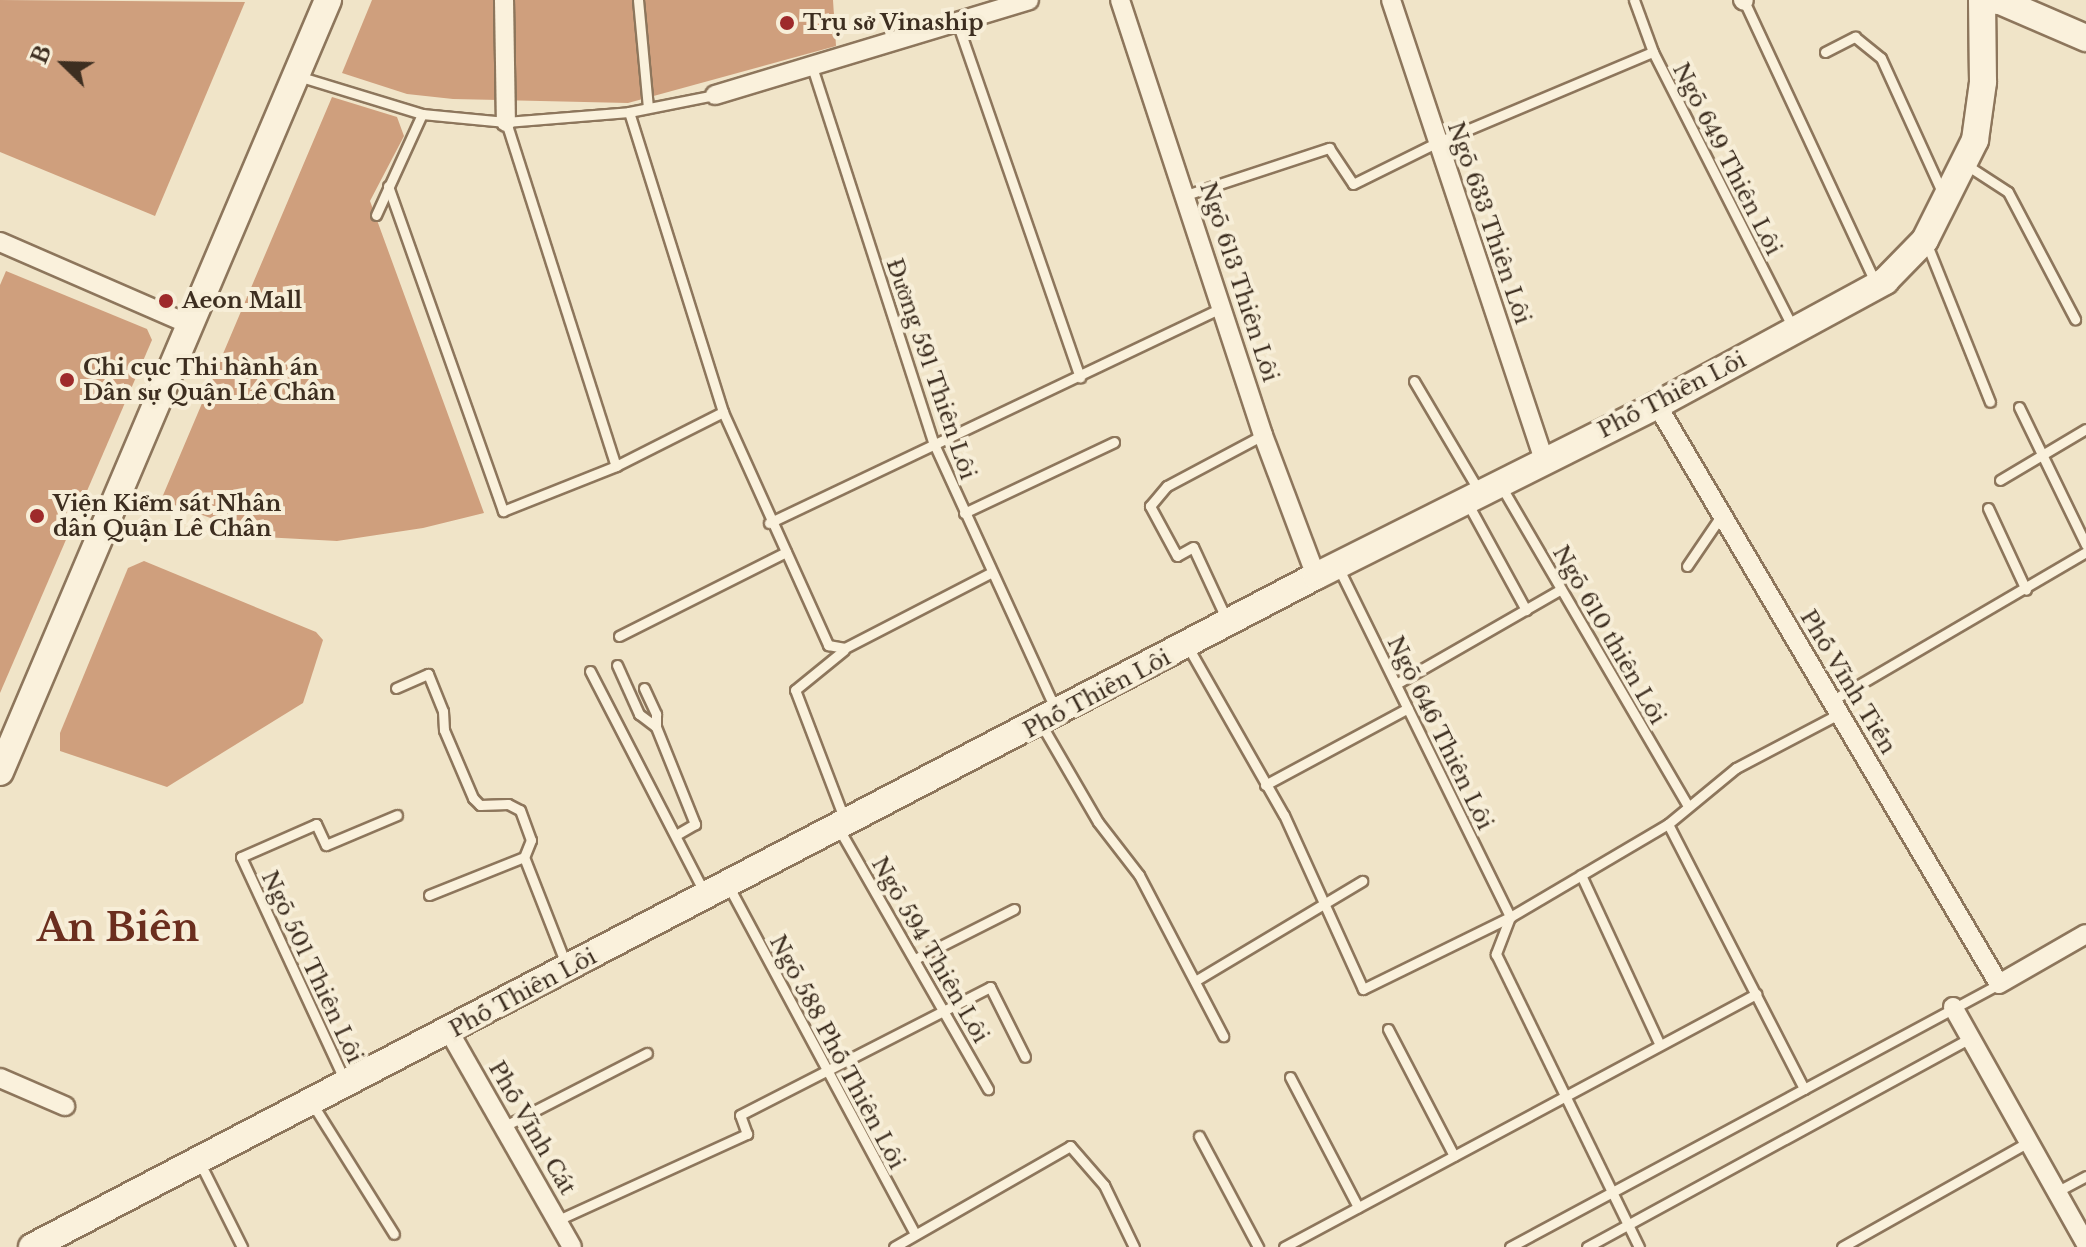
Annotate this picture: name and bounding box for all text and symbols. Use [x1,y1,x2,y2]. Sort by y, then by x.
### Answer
place label: Trụ sở Vinaship [803,10,984,36]
marker: Trụ sở Vinaship [778,14,796,32]
north arrow [24,24,104,104]
text: B [26,41,57,68]
street label: Ngõ 649 Thiên Lôi [1667,58,1787,260]
street label: Ngõ 633 Thiên Lôi [1442,118,1536,328]
street label: Ngõ 613 Thiên Lôi [1194,179,1284,385]
street label: Đường 591 Thiên Lôi [881,255,981,483]
place label: Aeon Mall [182,288,302,314]
marker: Aeon Mall [157,292,175,310]
street label: Phố Thiên Lôi [1593,346,1751,444]
place label: Chi cục Thi hành án Dân sự Quận Lê Chân [83,354,336,406]
marker: Chi cục Thi hành án Dân sự Quận Lê Chân [58,371,76,389]
place label: Viện Kiểm sát Nhân dân Quận Lê Chân [53,490,281,542]
marker: Viện Kiểm sát Nhân dân Quận Lê Chân [28,507,46,525]
street label: Ngõ 610 thiên Lôi [1547,541,1671,729]
street label: Phố Vĩnh Tiến [1794,605,1902,759]
street label: Ngõ 646 Thiên Lôi [1382,632,1498,834]
street label: Phố Thiên Lôi [1019,644,1175,744]
street label: Ngõ 594 Thiên Lôi [866,852,994,1048]
street label: Ngõ 501 Thiên Lôi [256,866,368,1068]
district label: An Biên [37,905,199,951]
street label: Ngõ 588 Phố Thiên Lôi [764,930,910,1174]
street label: Phố Thiên Lôi [445,943,601,1043]
street label: Phố Vĩnh Cát [483,1056,581,1200]

